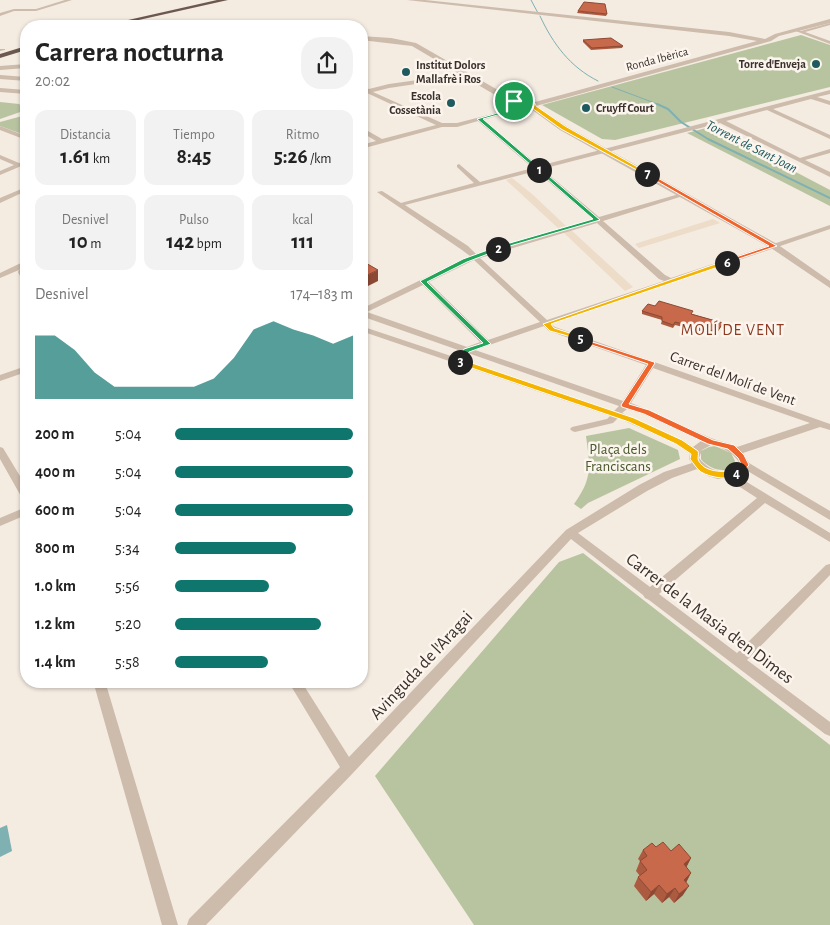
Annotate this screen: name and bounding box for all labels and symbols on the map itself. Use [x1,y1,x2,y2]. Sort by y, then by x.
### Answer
street label: Ronda Ibèrica [625,45,690,73]
place label: Torre d'Enveja [739,58,806,71]
marker: Torre d'Enveja [810,58,822,70]
place label: Institut Dolors Mallafrè i Ros [416,59,486,85]
marker: Institut Dolors Mallafrè i Ros [400,66,412,78]
pin [493,80,535,122]
place label: Escola Cossetània [389,90,441,116]
marker: Escola Cossetània [445,97,457,109]
marker: Cruyff Court [580,102,592,114]
place label: Cruyff Court [596,102,654,115]
water label: Torrent de Sant Joan [704,118,799,176]
pin: 1 [526,158,552,182]
pin: 7 [634,162,660,186]
pin: 2 [486,236,510,262]
pin: 6 [714,250,740,276]
district label: MOLÍ DE VENT [681,320,785,338]
pin: 5 [568,326,592,352]
street label: Carrer del Molí de Vent [668,349,798,408]
pin: 3 [448,350,472,374]
park label: Plaça dels Franciscans [585,442,651,474]
pin: 4 [724,462,748,486]
street label: Carrer de la Masia d'en Dimes [622,550,796,688]
street label: Avinguda de l'Aragai [367,608,477,724]

